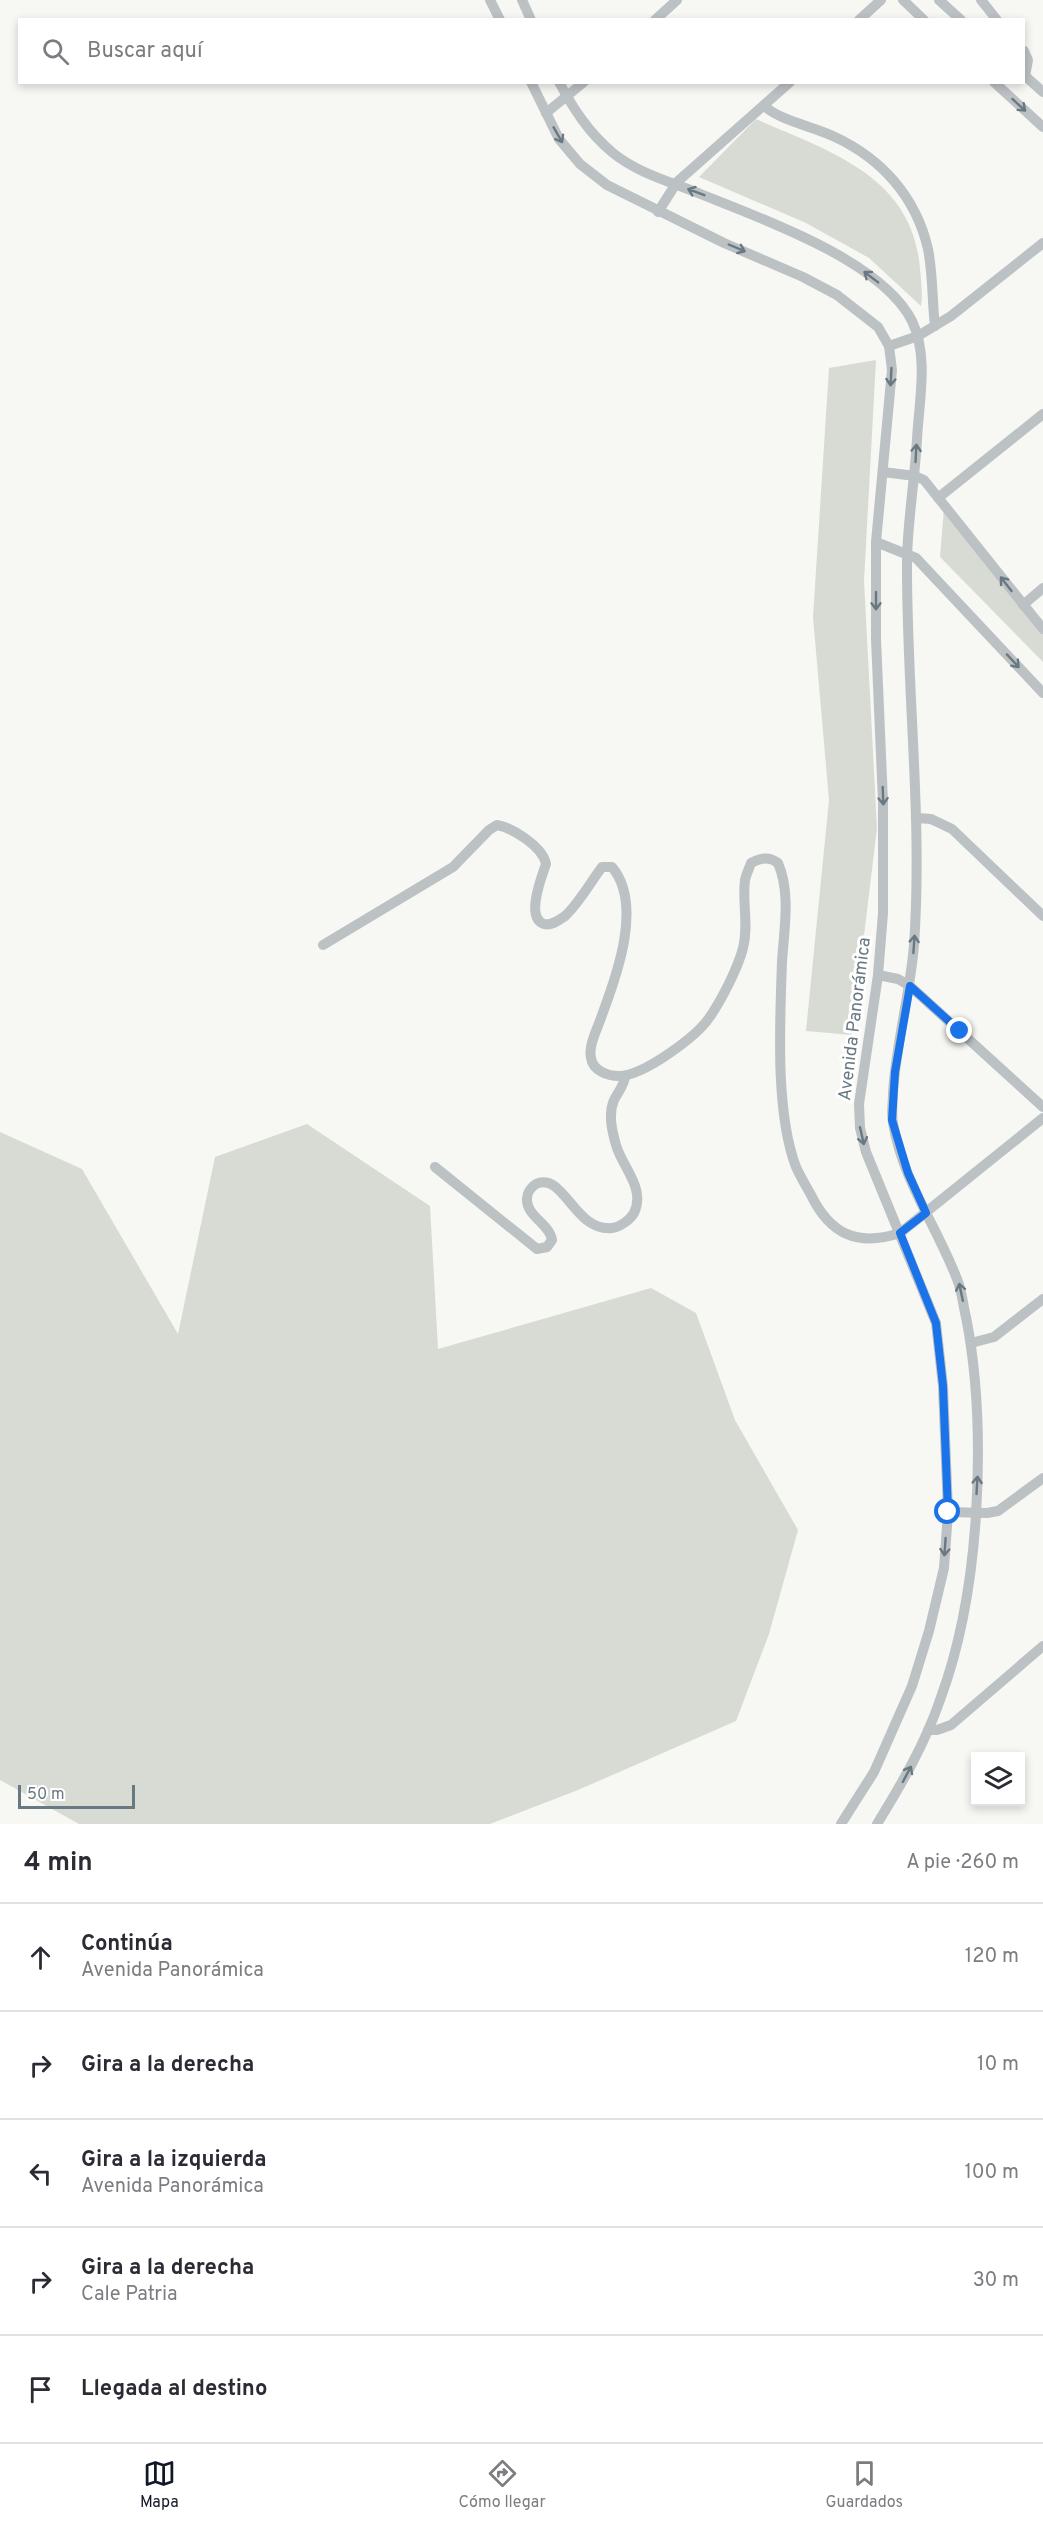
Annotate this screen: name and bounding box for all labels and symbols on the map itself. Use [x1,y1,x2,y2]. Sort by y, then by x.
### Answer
one-way arrow [1011,97,1026,112]
one-way arrow [552,126,564,143]
one-way arrow [687,186,706,197]
one-way arrow [727,243,745,255]
one-way arrow [863,271,879,283]
one-way arrow [885,367,896,387]
one-way arrow [911,444,922,464]
one-way arrow [1000,576,1013,592]
one-way arrow [870,590,882,610]
one-way arrow [1006,653,1020,668]
one-way arrow [877,785,888,805]
one-way arrow [908,934,919,954]
street label: Avenida Panorámica [834,936,877,1102]
route end [946,1017,972,1043]
one-way arrow [857,1125,868,1145]
one-way arrow [954,1282,966,1301]
one-way arrow [972,1476,983,1496]
route start [934,1498,960,1524]
one-way arrow [939,1536,950,1556]
one-way arrow [902,1765,913,1783]
scale bar [18,1782,135,1810]

